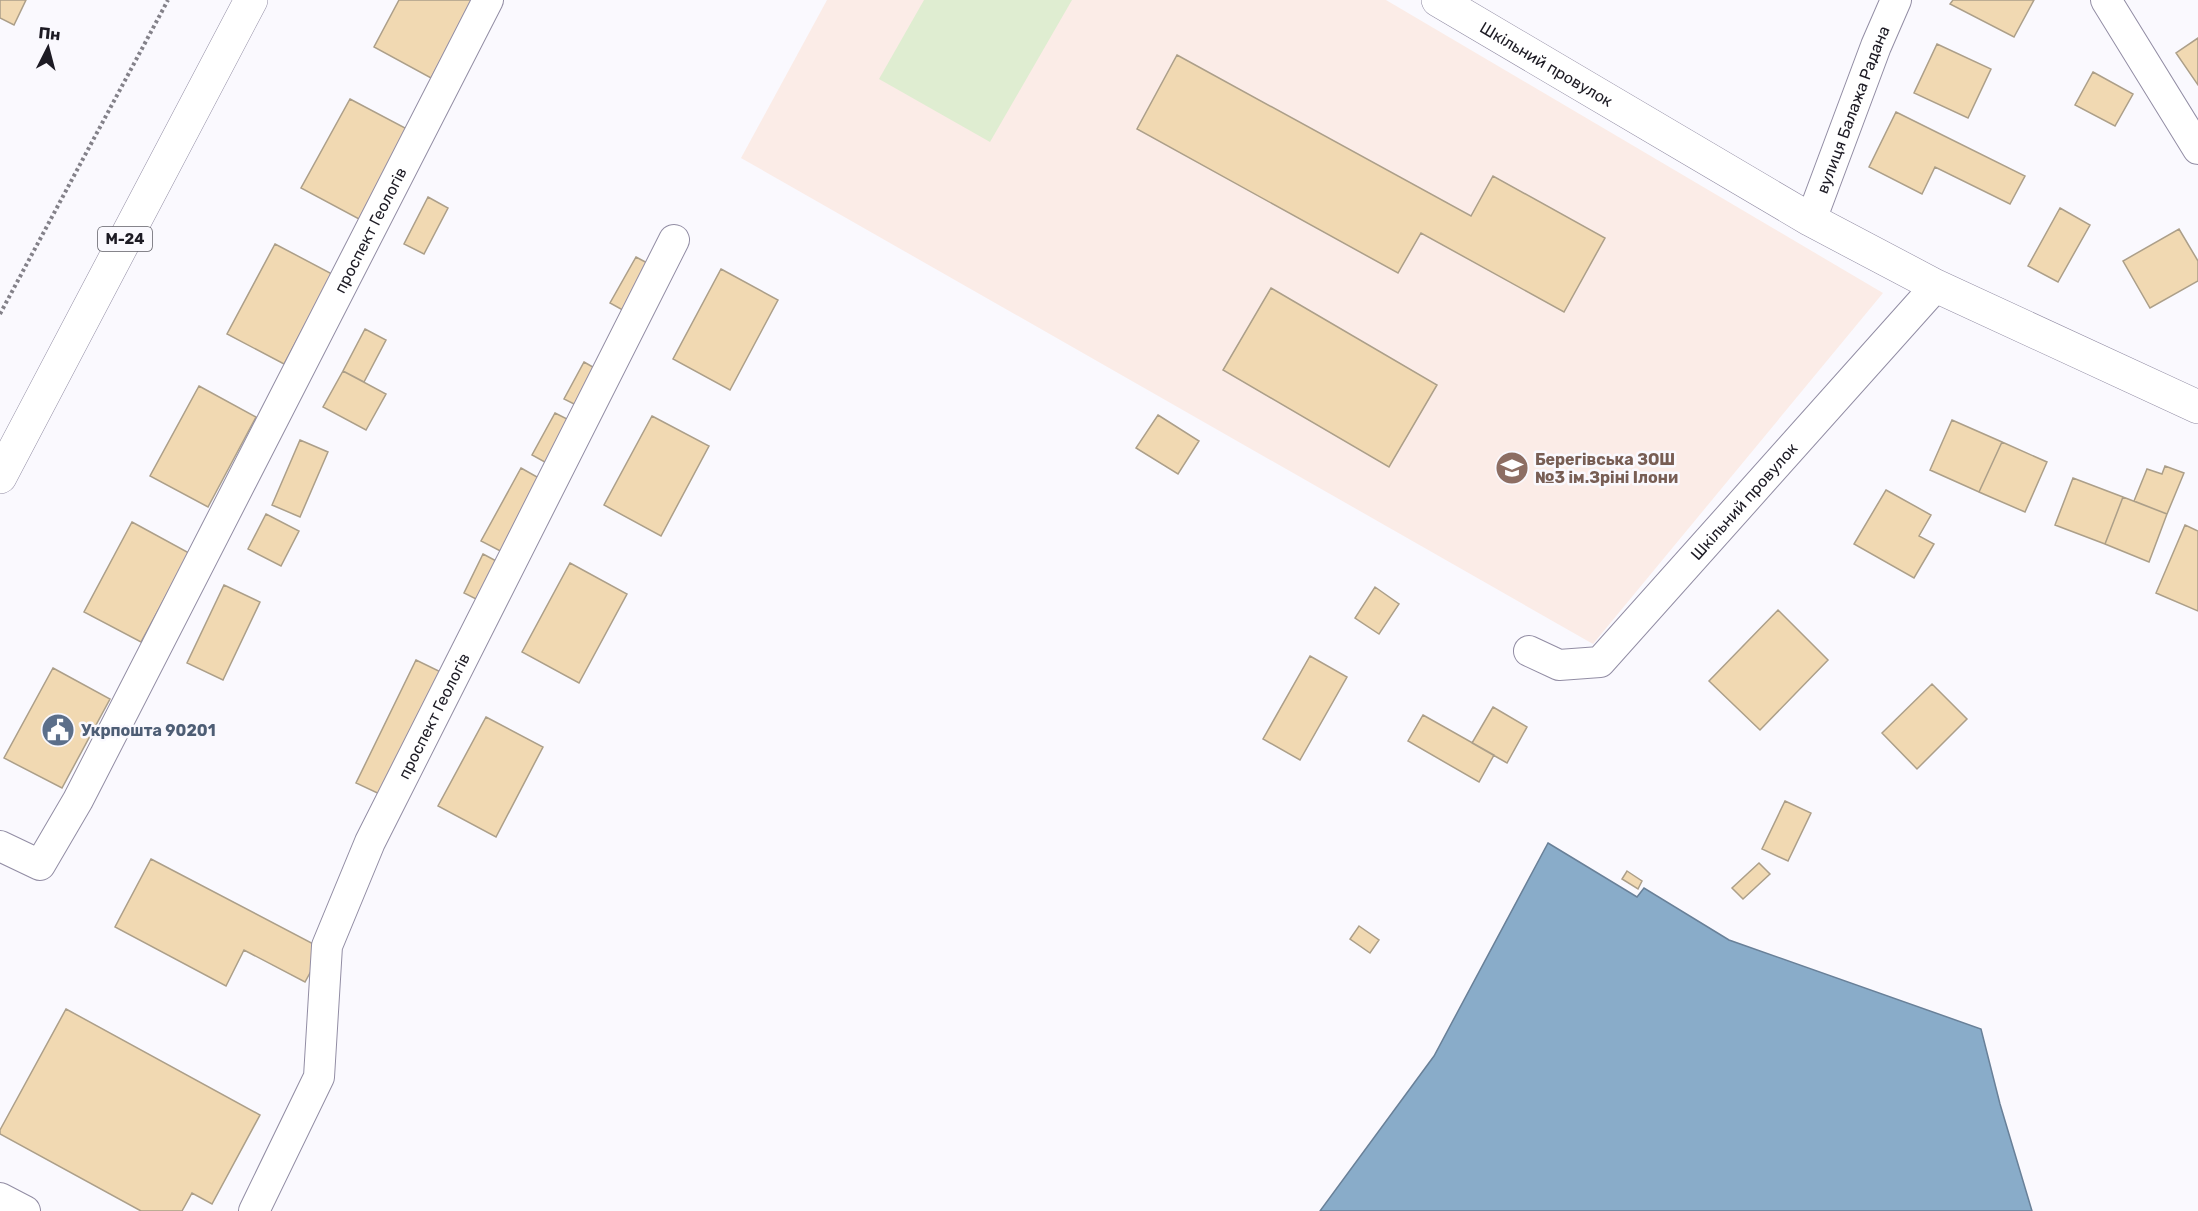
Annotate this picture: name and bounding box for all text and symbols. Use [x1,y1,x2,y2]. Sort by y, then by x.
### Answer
north arrow [18,18,78,78]
street label: Шкільний провулок [1477,18,1616,111]
text: Пн [38,23,62,44]
street label: вулиця Балажа Радана [1813,23,1894,196]
street label: проспект Геологів [330,164,411,296]
road number: М-24 [98,227,152,251]
street label: Шкільний провулок [1687,439,1802,564]
school or university icon: Берегівська ЗОШ №3 ім.Зріні Ілони [1494,450,1530,486]
place label: Берегівська ЗОШ №3 ім.Зріні Ілони [1535,450,1678,487]
street label: проспект Геологів [394,650,474,782]
public building icon: Укрпошта 90201 [40,712,76,748]
place label: Укрпошта 90201 [81,721,216,740]

